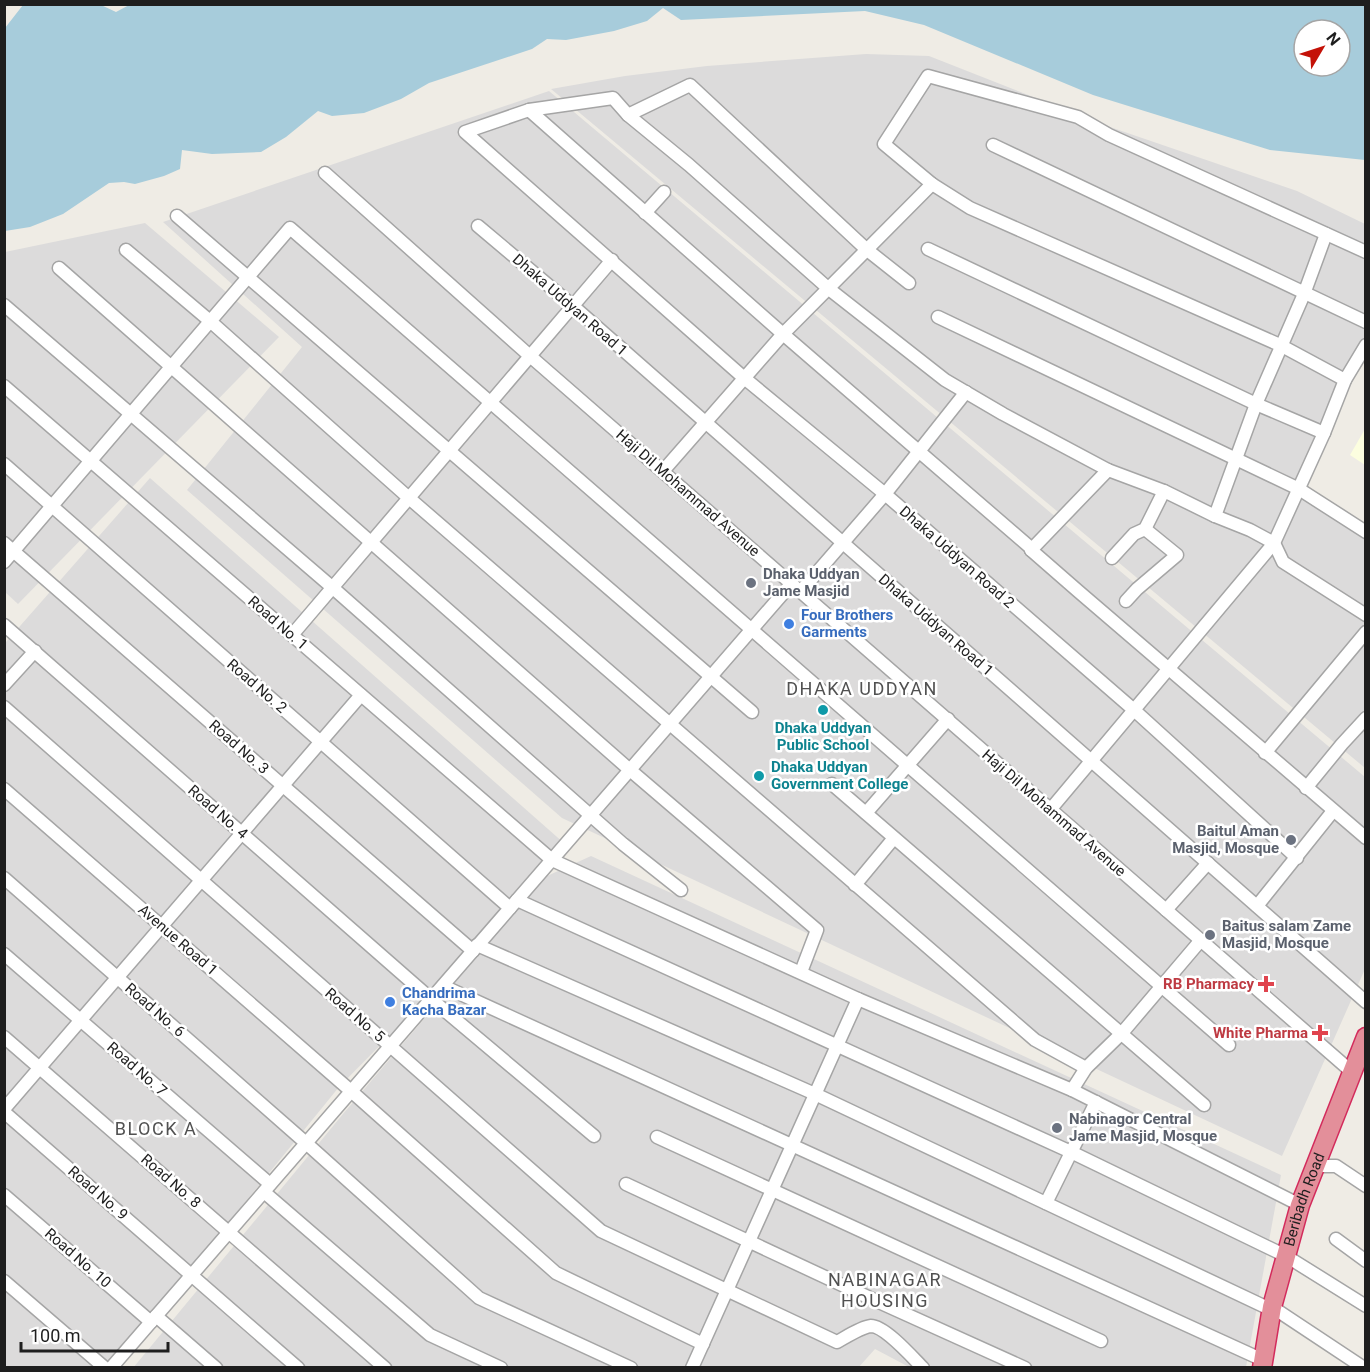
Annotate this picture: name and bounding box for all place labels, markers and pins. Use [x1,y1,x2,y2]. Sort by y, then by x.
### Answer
place label: Dhaka Uddyan Jame Masjid [763,565,860,600]
marker: Dhaka Uddyan Jame Masjid [744,576,758,590]
place label: Four Brothers Garments [801,606,894,641]
marker: Four Brothers Garments [782,617,796,631]
marker: Dhaka Uddyan Public School [816,703,830,717]
place label: Dhaka Uddyan Public School [775,719,871,754]
place label: Dhaka Uddyan Government College [771,758,908,793]
marker: Dhaka Uddyan Government College [752,769,766,783]
place label: Baitul Aman Masjid, Mosque [1172,822,1279,857]
marker: Baitul Aman Masjid, Mosque [1284,833,1298,847]
place label: Baitus salam Zame Masjid, Mosque [1222,917,1351,952]
marker: Baitus salam Zame Masjid, Mosque [1203,928,1217,942]
place label: RB Pharmacy [1163,975,1254,993]
marker: RB Pharmacy [1259,977,1273,991]
place label: Chandrima Kacha Bazar [402,984,487,1019]
marker: Chandrima Kacha Bazar [383,995,397,1009]
place label: White Pharma [1213,1024,1308,1042]
marker: White Pharma [1313,1026,1327,1040]
place label: Nabinagor Central Jame Masjid, Mosque [1069,1110,1217,1145]
marker: Nabinagor Central Jame Masjid, Mosque [1050,1121,1064,1135]

